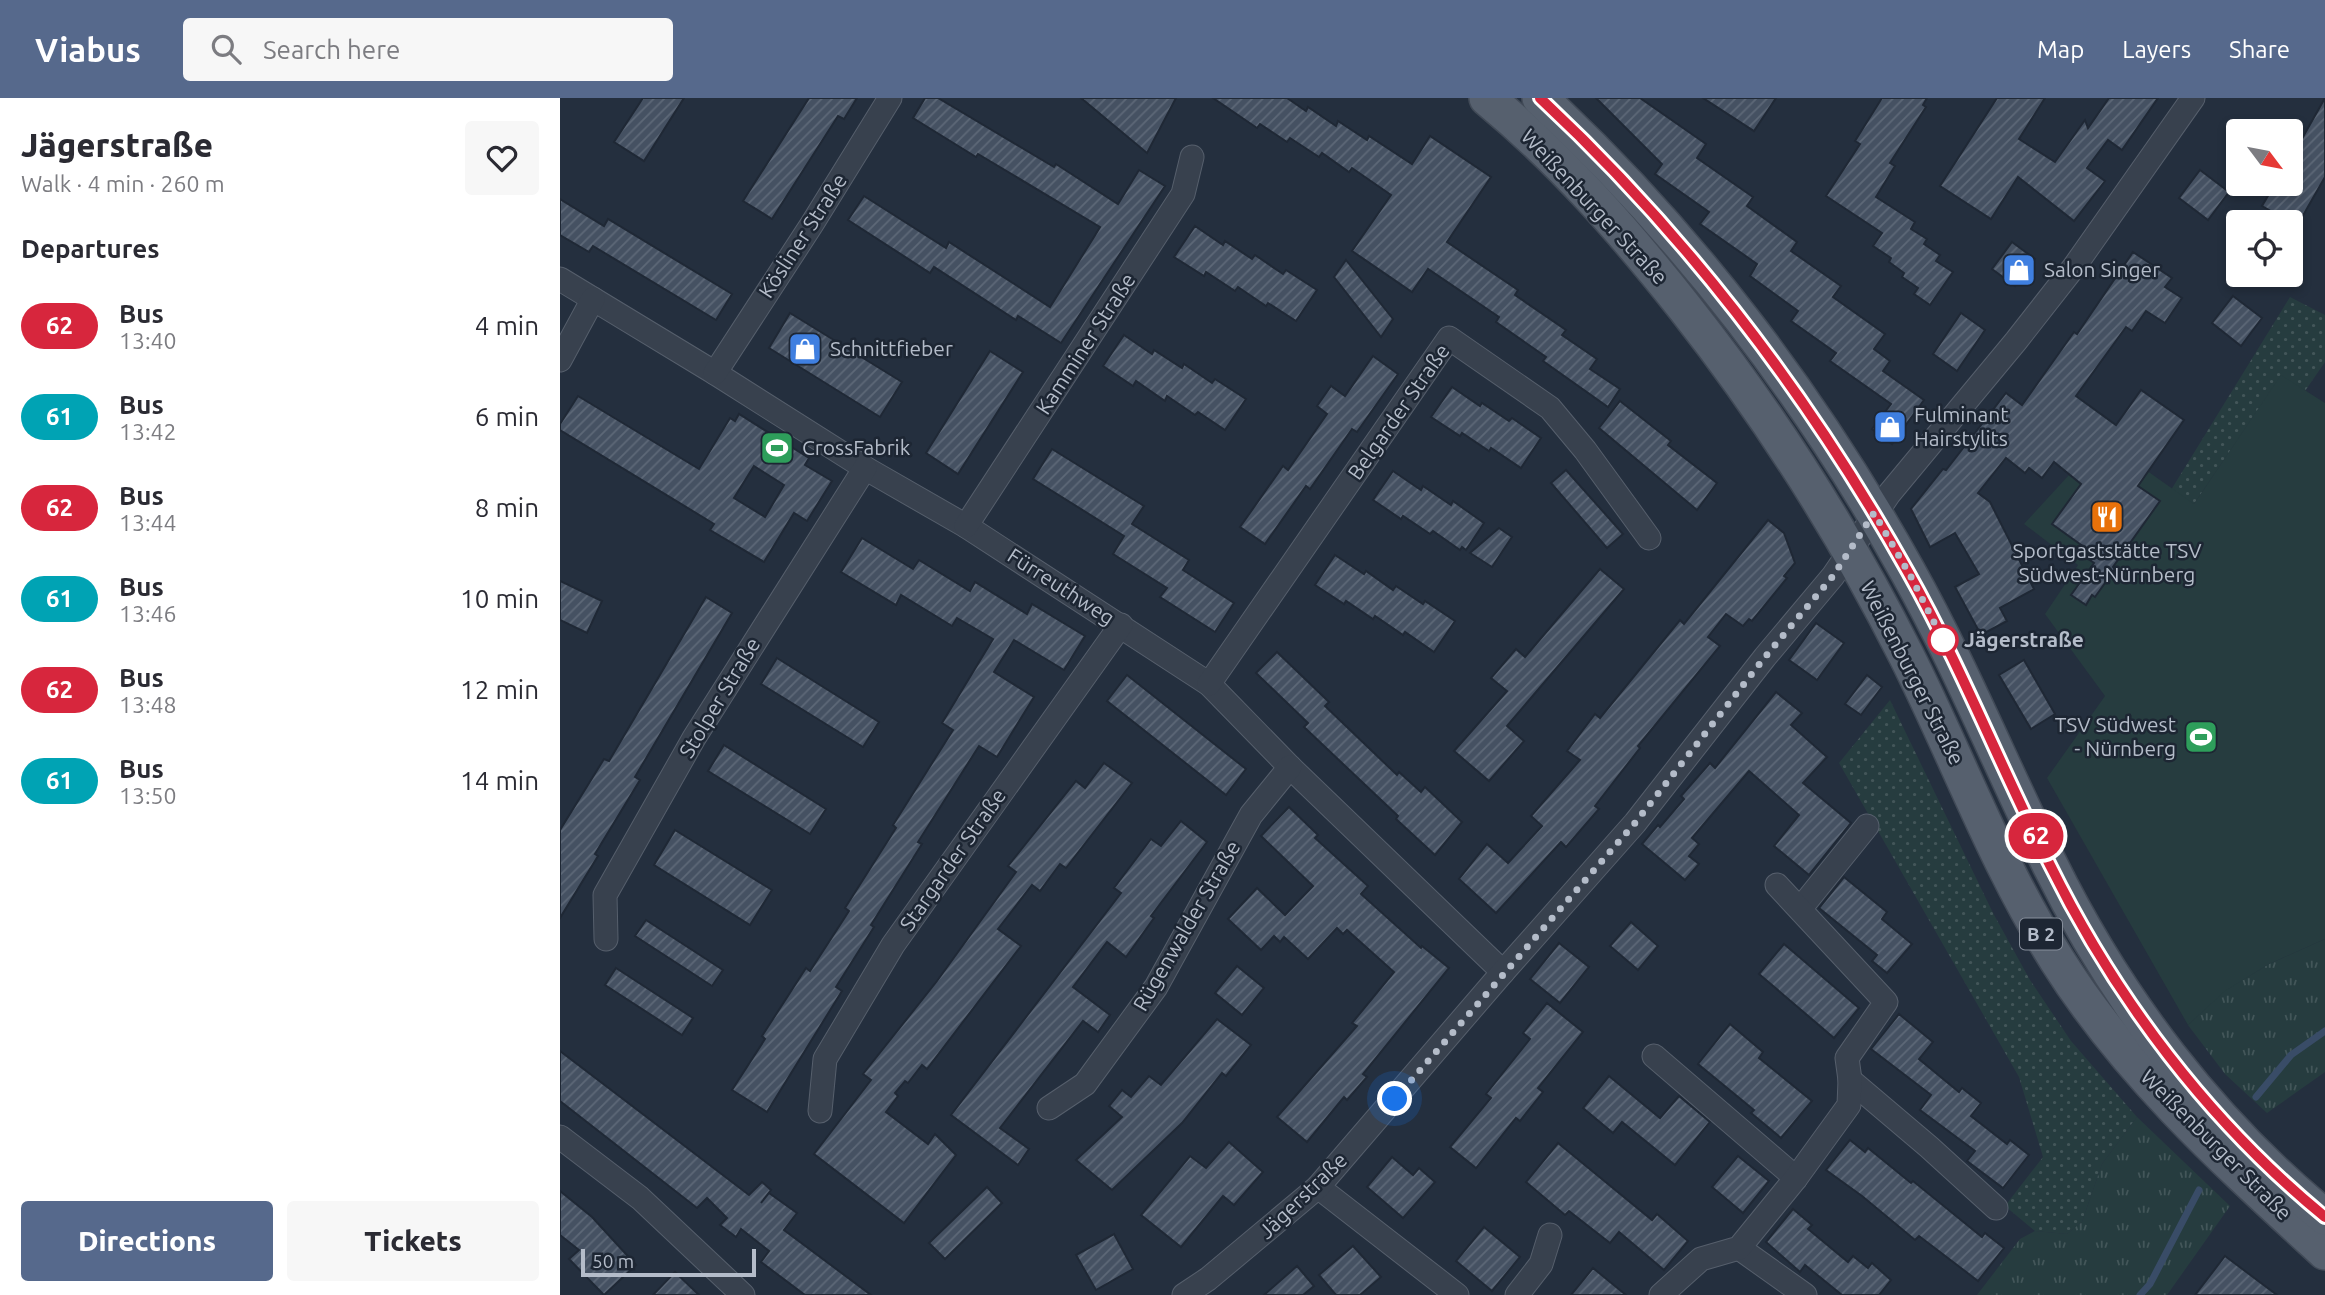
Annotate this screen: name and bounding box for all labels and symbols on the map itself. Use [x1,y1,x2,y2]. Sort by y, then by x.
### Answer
north arrow [2226,119,2303,196]
street label: Weißenburger Straße [1517,124,1673,289]
street label: Kösliner Straße [753,169,851,302]
shop icon: Salon Singer [2000,251,2038,289]
place label: Salon Singer [2044,257,2160,281]
street label: Kamminer Straße [1031,268,1140,419]
shop icon: Schnittfieber [786,330,824,368]
place label: Schnittfieber [830,336,953,360]
street label: Belgarder Straße [1342,339,1454,484]
place label: Fulminant Hairstylits [1914,402,2008,450]
shop icon: Fulminant Hairstylits [1871,408,1909,446]
sports icon: CrossFabrik [758,429,796,467]
place label: CrossFabrik [802,435,911,459]
restaurant icon: Sportgaststätte TSV Südwest-Nürnberg [2088,498,2126,536]
place label: Sportgaststätte TSV Südwest-Nürnberg [2013,538,2202,586]
street label: Fürreuthweg [1004,543,1119,630]
street label: Weißenburger Straße [1856,577,1970,768]
marker: Jägerstraße [1928,625,1958,655]
place label: Jägerstraße [1964,627,2084,651]
street label: Stolper Straße [674,633,764,762]
place label: TSV Südwest - Nürnberg [2055,712,2176,760]
sports icon: TSV Südwest - Nürnberg [2182,718,2220,756]
street label: Stargarder Straße [894,784,1010,935]
line badge: 62 [2004,813,2068,859]
street label: Rügenwalder Straße [1128,836,1245,1015]
road number: B 2 [2020,918,2062,950]
street label: Weißenburger Straße [2136,1064,2297,1225]
your location [1377,1081,1412,1116]
street label: Jägerstraße [1253,1147,1351,1243]
scale bar [581,1246,756,1278]

